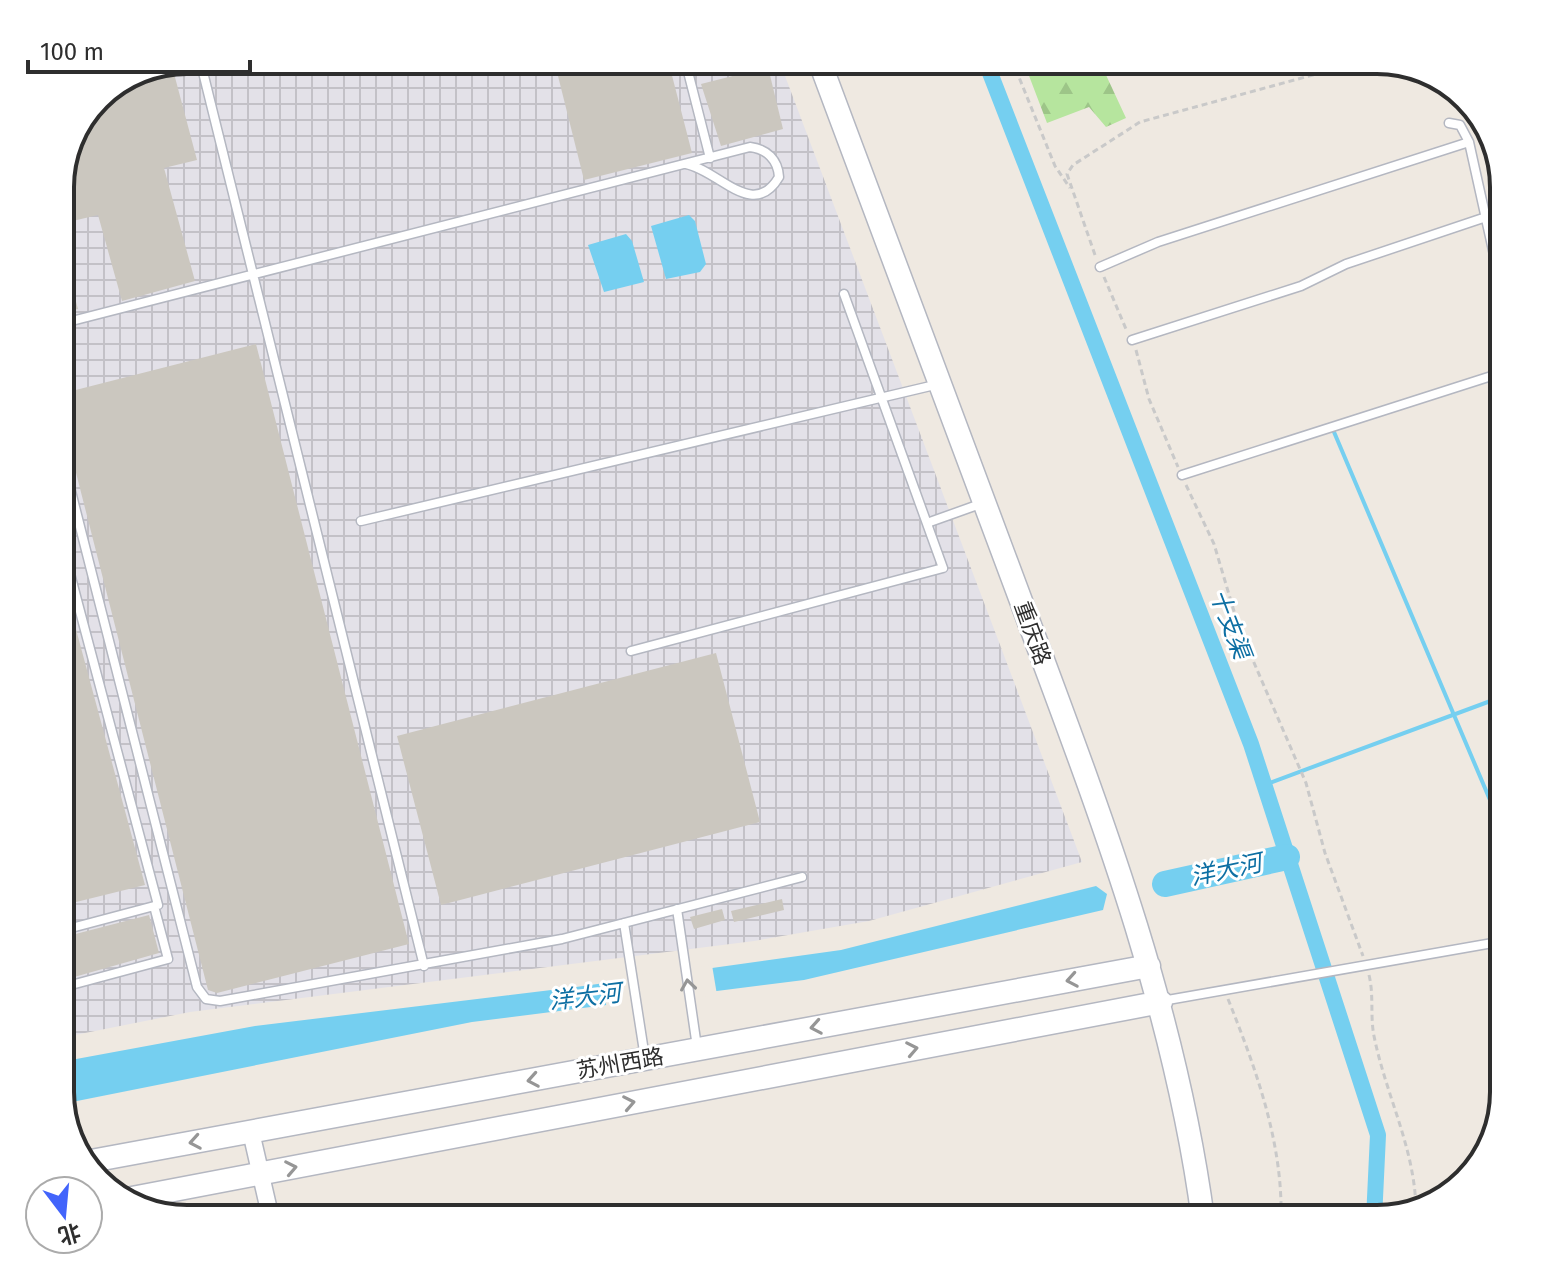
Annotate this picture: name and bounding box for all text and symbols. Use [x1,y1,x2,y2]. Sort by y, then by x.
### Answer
scale bar [28,24,250,74]
text: 100 m [40,38,104,66]
water label: 十支渠 [1204,585,1257,665]
street label: 重庆路 [1009,598,1057,669]
water label: 洋大河 [1188,848,1268,891]
one-way arrow [1065,970,1079,987]
water label: 洋大河 [548,978,626,1015]
one-way arrow [680,978,697,991]
one-way arrow [810,1018,824,1035]
one-way arrow [905,1042,918,1059]
street label: 苏州西路 [574,1043,666,1084]
one-way arrow [526,1070,540,1087]
one-way arrow [622,1096,635,1113]
one-way arrow [188,1133,202,1150]
one-way arrow [284,1160,297,1177]
north arrow [24,1175,104,1255]
text: 北 [55,1218,84,1250]

